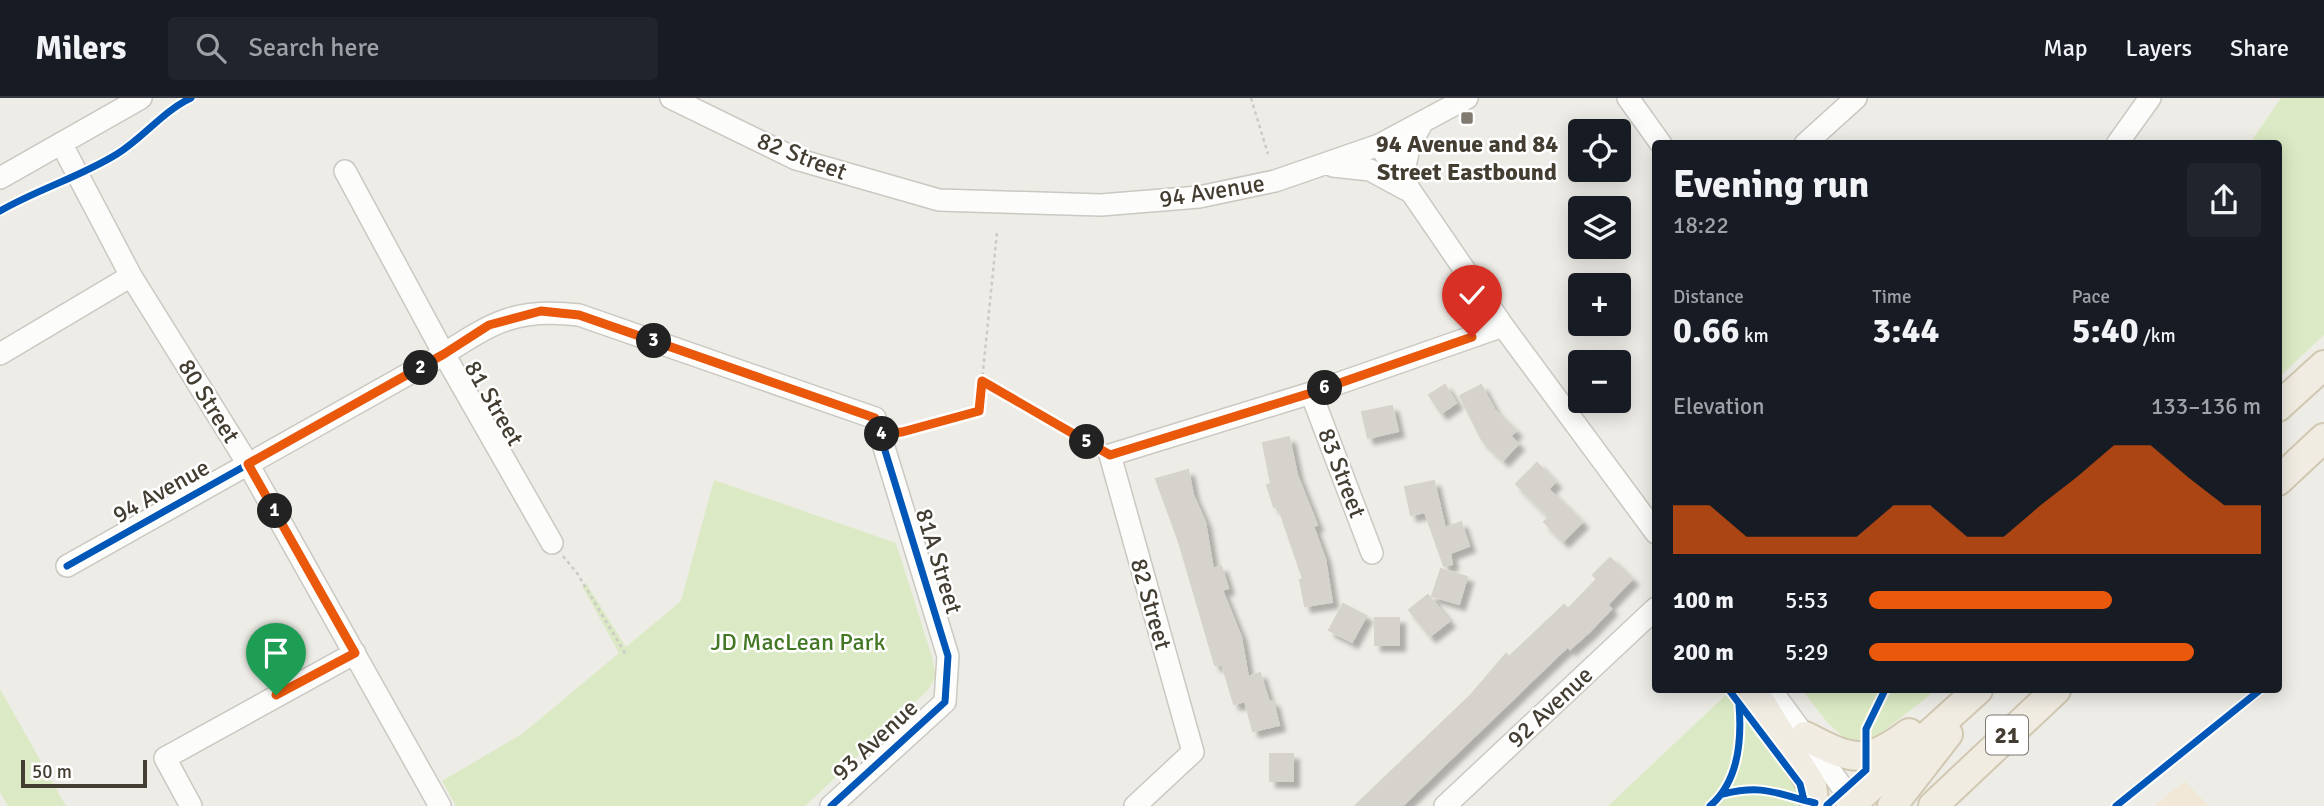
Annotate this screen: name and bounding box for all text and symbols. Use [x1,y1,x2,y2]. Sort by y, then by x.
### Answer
search box [168,17,658,80]
text: Milers [35,28,126,69]
icon: search [192,29,230,67]
text: Search here [248,32,380,64]
text: Map [2043,33,2088,63]
text: Layers [2126,33,2192,63]
text: Share [2230,33,2289,63]
marker: 94 Avenue and 84 Street Eastbound [1459,110,1475,126]
map controls [1568,119,1631,413]
button: locate [1568,119,1631,182]
street label: 82 Street [753,125,851,187]
place label: 94 Avenue and 84 Street Eastbound [1376,129,1558,187]
text: Evening run [1673,161,1869,208]
button: share [2187,163,2261,237]
street label: 94 Avenue [1157,168,1267,214]
button: layers [1568,196,1631,259]
text: 18:22 [1673,211,1729,240]
pin [1442,265,1502,337]
button: + [1568,273,1631,336]
icon: check [1453,276,1491,314]
text: Distance [1673,285,1744,309]
text: Time [1872,285,1911,309]
text: Pace [2072,285,2110,309]
text: 0.66 [1673,309,1740,352]
text: 3:44 [1872,309,1939,352]
text: 5:40 [2072,309,2139,352]
pin: 3 [636,324,672,358]
text: km [1740,324,1769,348]
text: /km [2139,324,2176,348]
text: 3 [648,328,659,352]
pin: 2 [404,350,438,386]
button: − [1568,350,1631,413]
street label: 80 Street [171,353,247,449]
text: 2 [415,355,426,379]
street label: 81 Street [458,355,530,451]
pin: 6 [1308,370,1342,406]
text: 6 [1319,375,1330,399]
text: Elevation [1673,392,1765,421]
text: 133–136 m [2151,392,2261,421]
pin: 4 [864,416,900,452]
text: 4 [876,421,887,445]
pin: 5 [1070,424,1104,460]
street label: 83 Street [1311,424,1373,522]
text: 5 [1081,429,1092,453]
street label: 94 Avenue [107,452,215,530]
pin: 1 [258,494,292,528]
text: 1 [269,498,280,522]
street label: 81A Street [909,505,969,617]
street label: 82 Street [1124,555,1178,653]
text: 100 m [1673,586,1734,615]
text: 5:53 [1785,586,1828,615]
pin [246,623,306,695]
park label: JD MacLean Park [711,627,885,657]
icon: arrive [257,634,295,672]
text: 200 m [1673,638,1734,667]
text: 5:29 [1785,638,1828,667]
street label: 92 Avenue [1501,660,1599,754]
street label: 93 Avenue [826,693,924,787]
road number: 21 [1986,716,2028,754]
scale bar [21,757,147,789]
text: 50 m [32,760,72,784]

